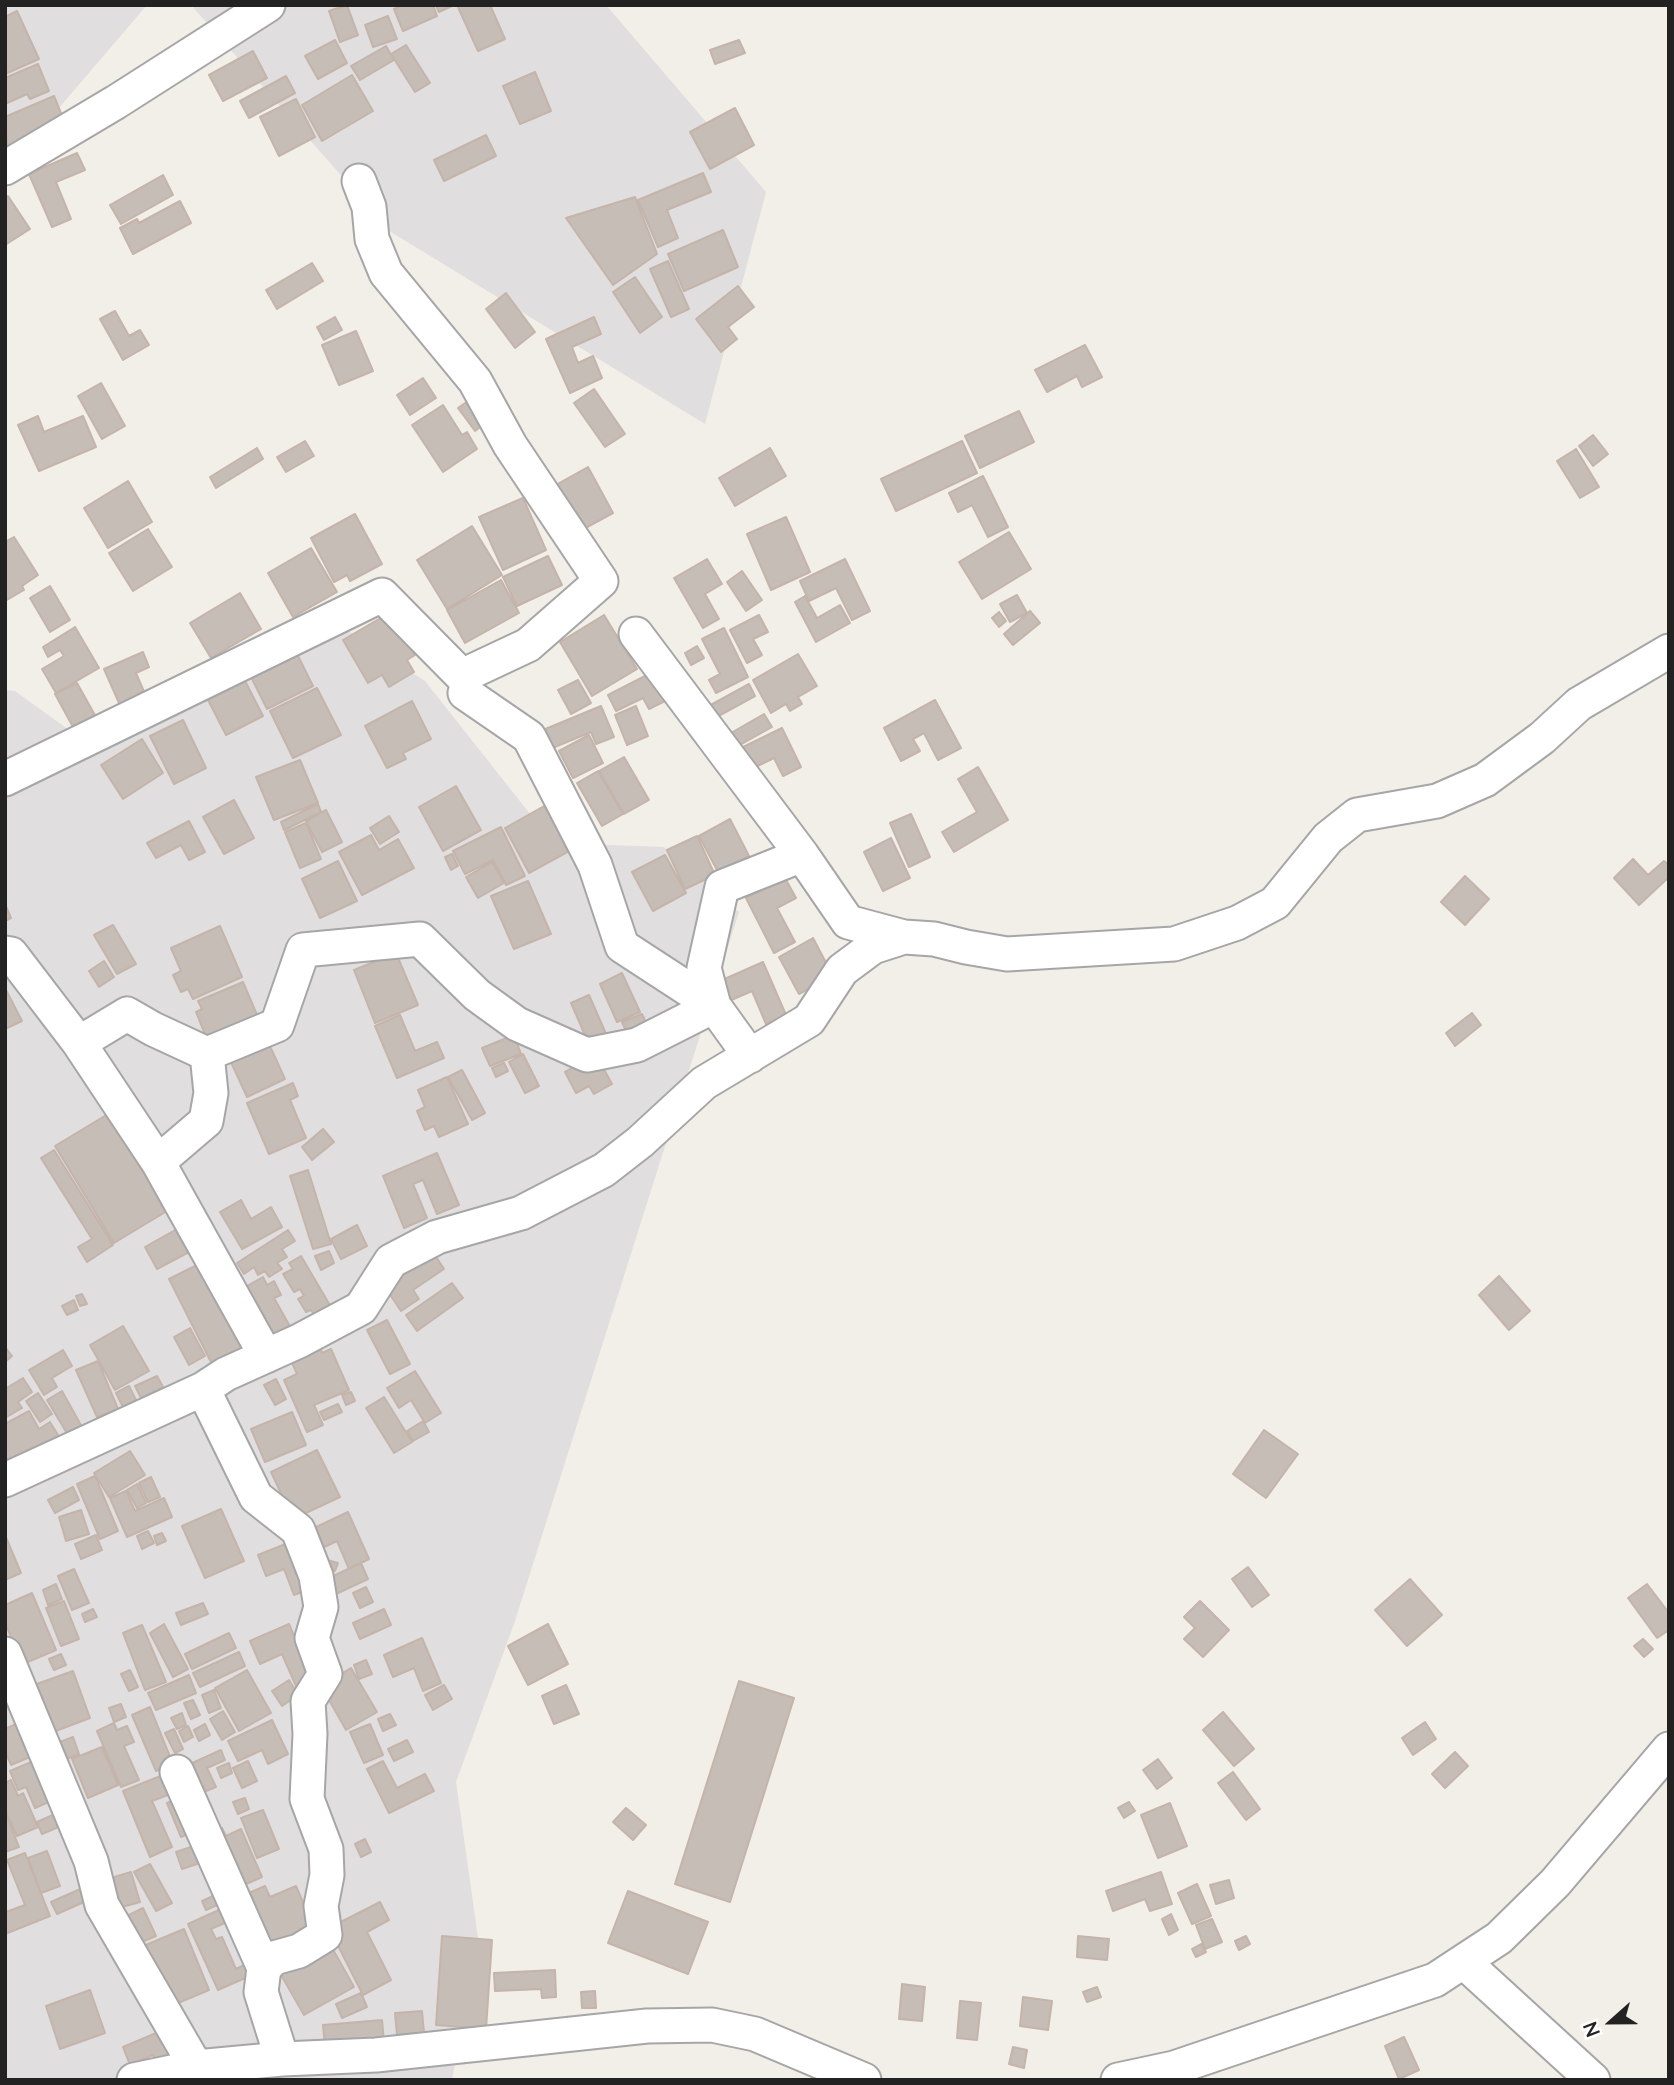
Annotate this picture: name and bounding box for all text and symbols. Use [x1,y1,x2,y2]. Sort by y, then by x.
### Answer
north arrow [1576,1987,1646,2057]
text: N [1578,2019,1604,2041]

